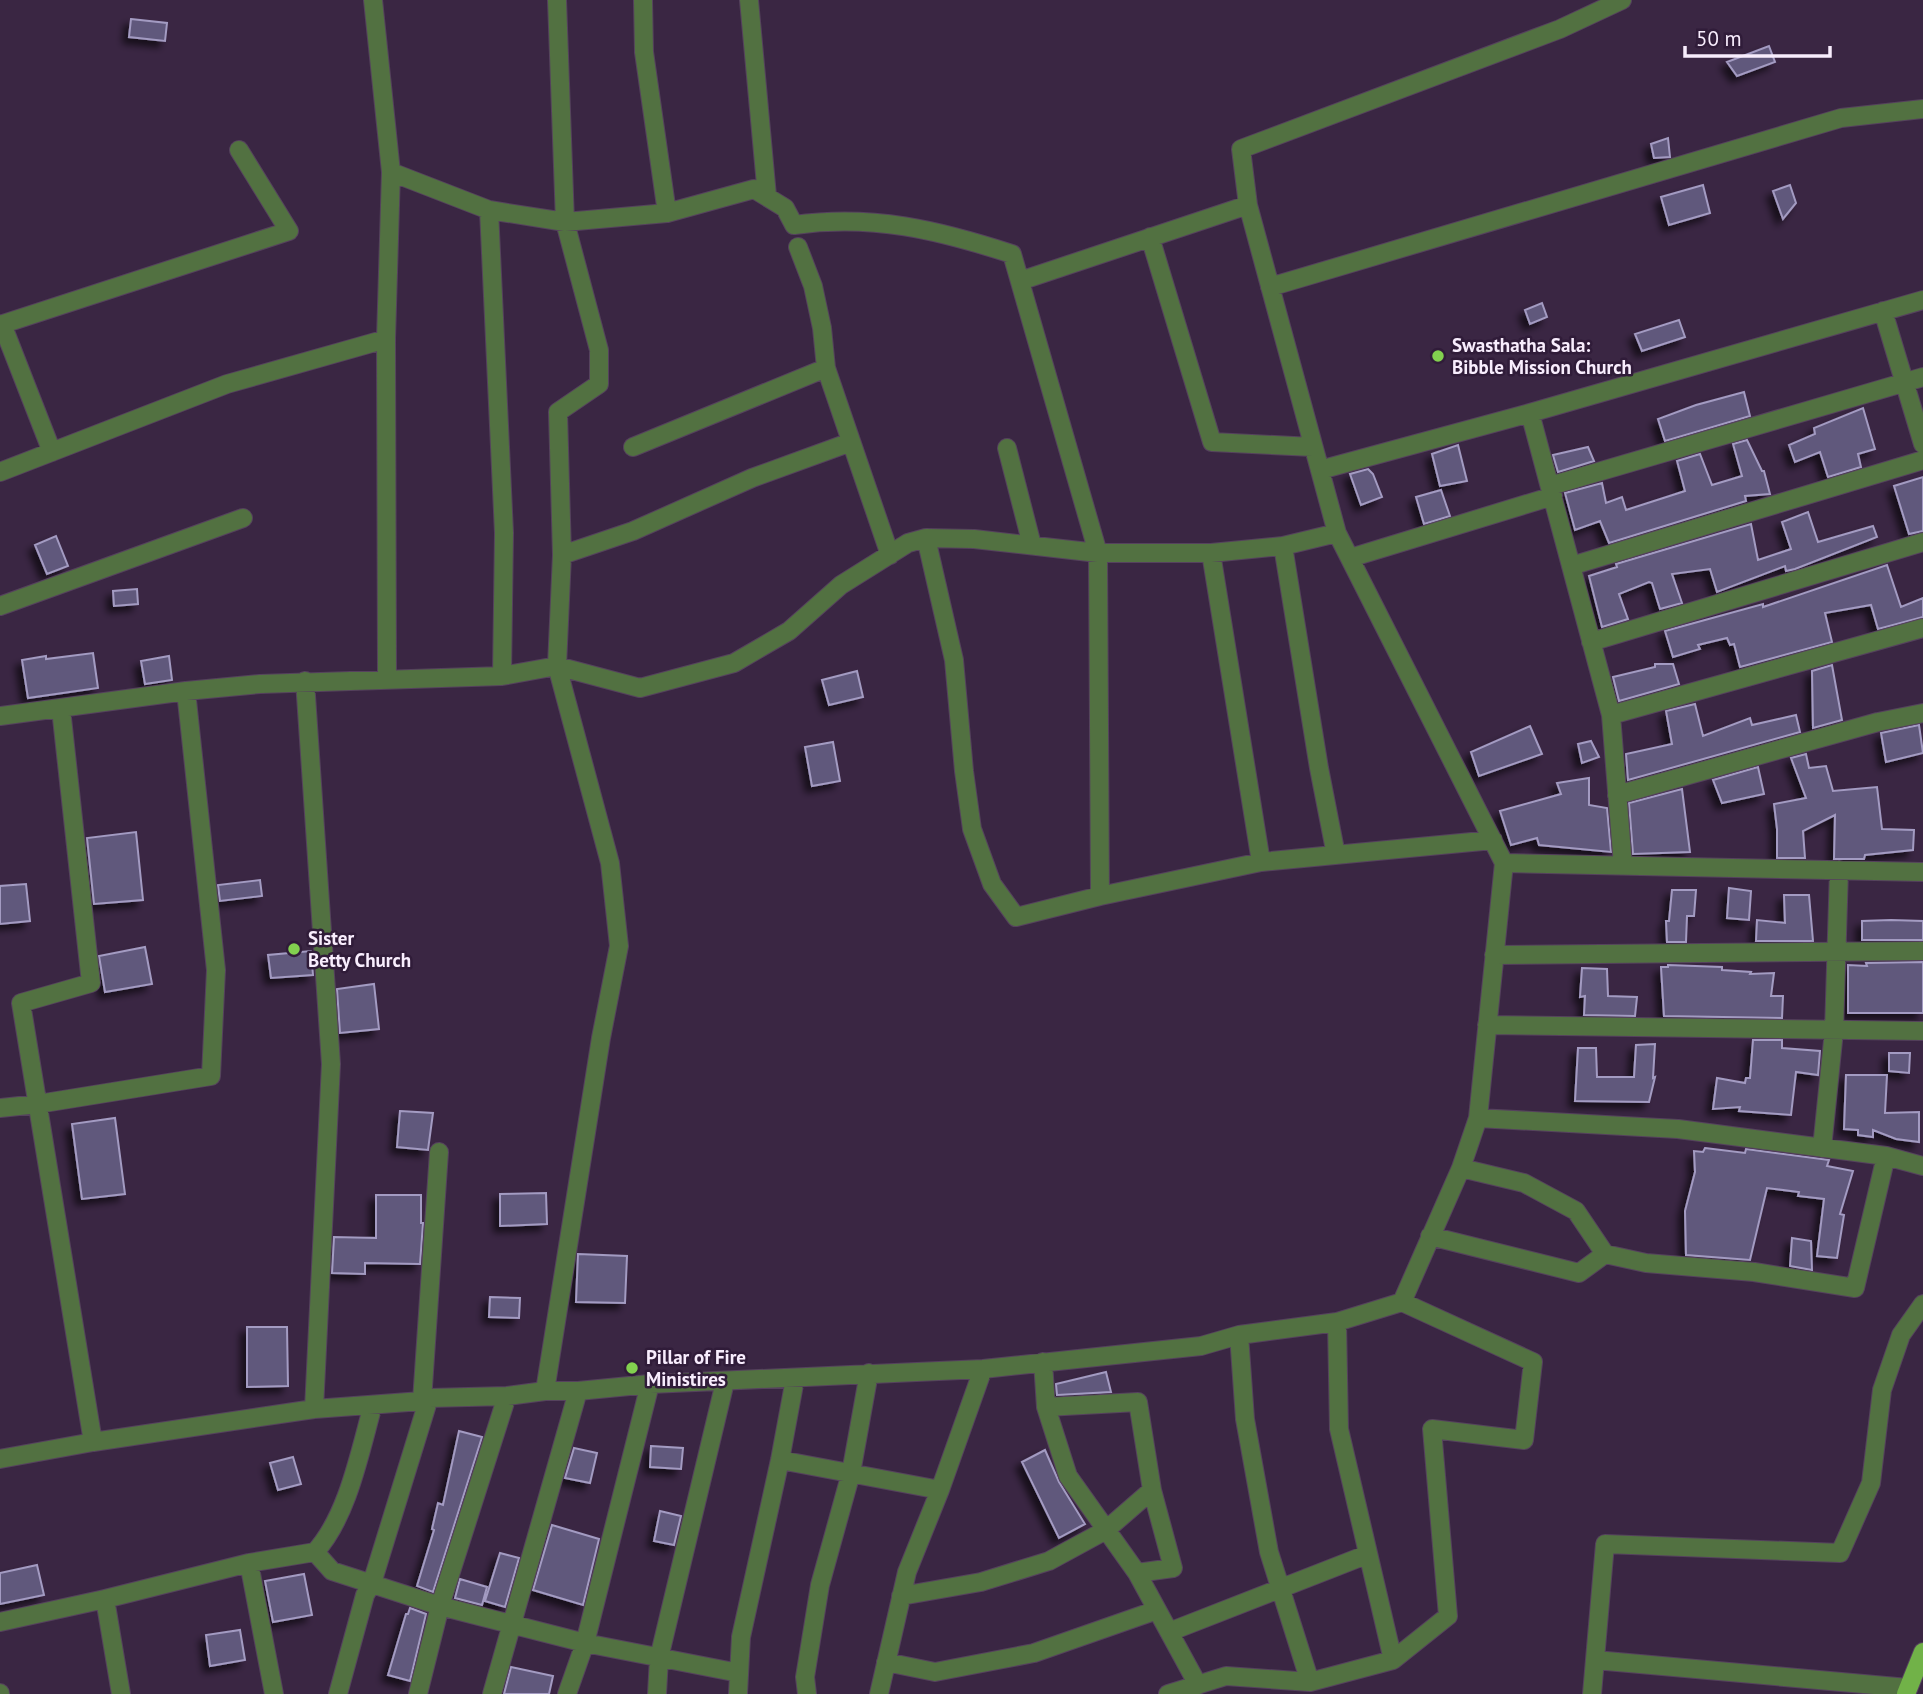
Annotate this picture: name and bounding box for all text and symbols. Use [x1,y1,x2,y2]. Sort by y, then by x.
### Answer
scale bar [1685,14,1830,58]
text: 50 m [1696,25,1742,52]
place label: Swasthatha Sala: Bibble Mission Church [1452,333,1632,379]
marker: Swasthatha Sala: Bibble Mission Church [1430,348,1446,364]
place label: Sister Betty Church [308,926,411,972]
marker: Sister Betty Church [286,941,302,957]
place label: Pillar of Fire Ministires [646,1345,746,1391]
marker: Pillar of Fire Ministires [624,1360,640,1376]

